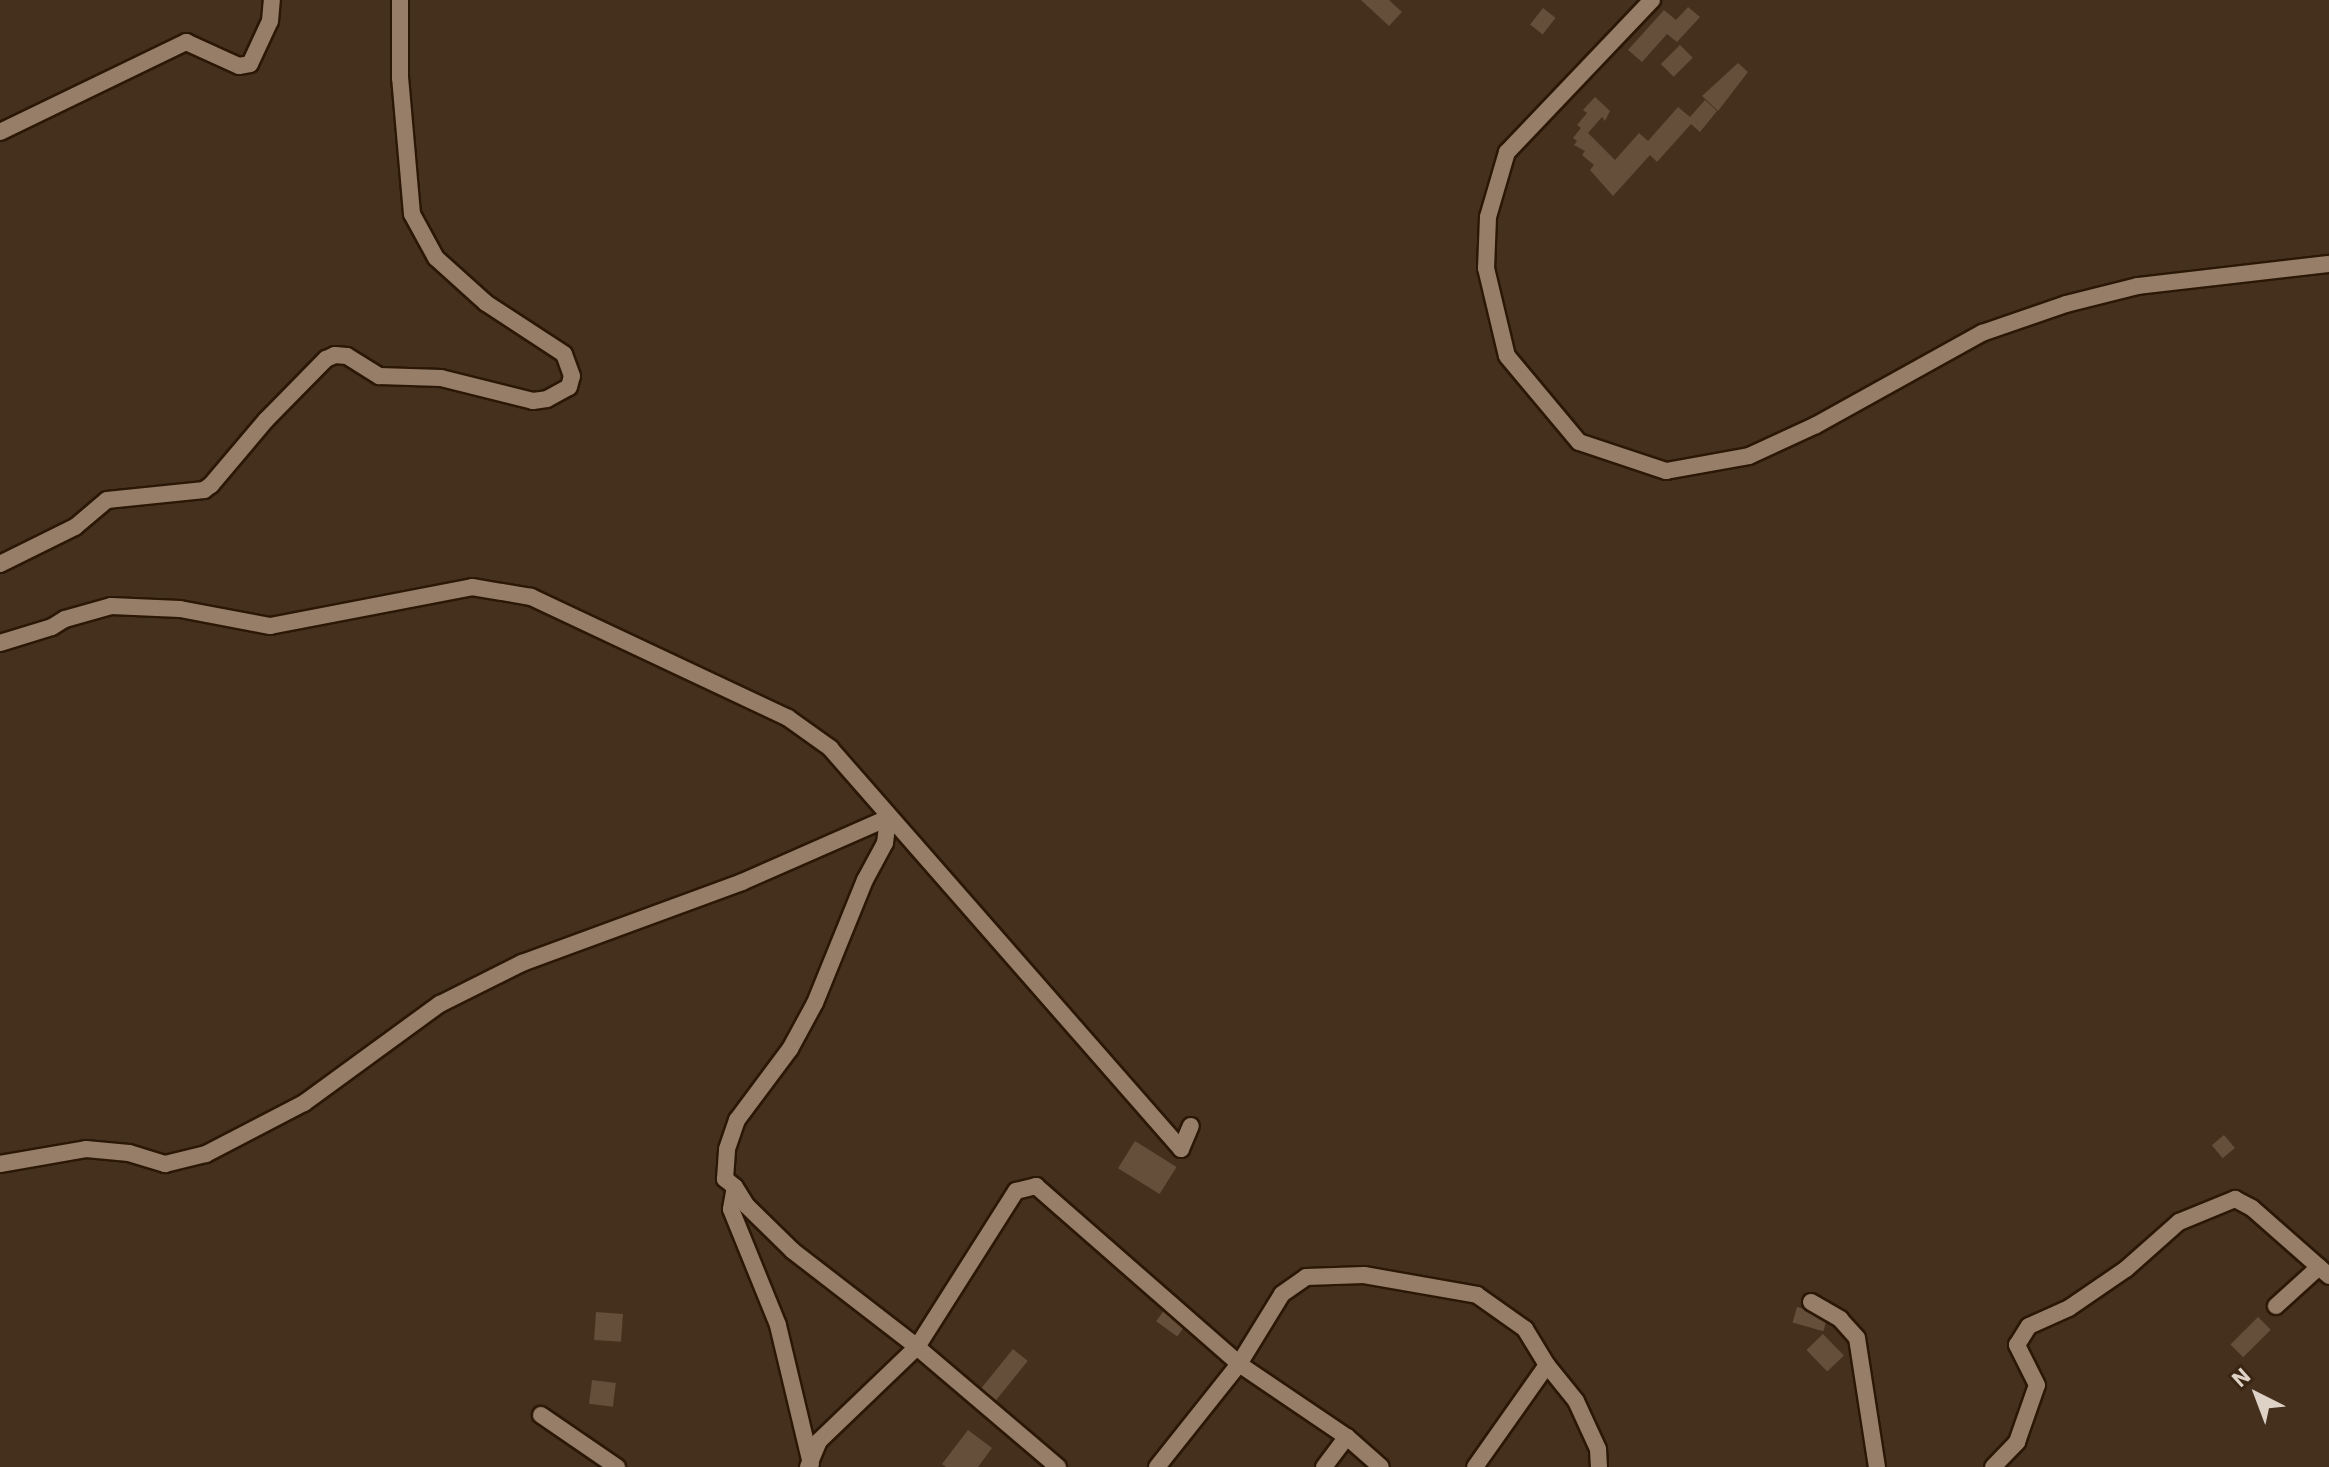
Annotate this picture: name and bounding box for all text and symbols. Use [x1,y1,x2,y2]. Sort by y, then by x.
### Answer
north arrow [2217,1355,2297,1435]
text: N [2225,1361,2256,1393]

